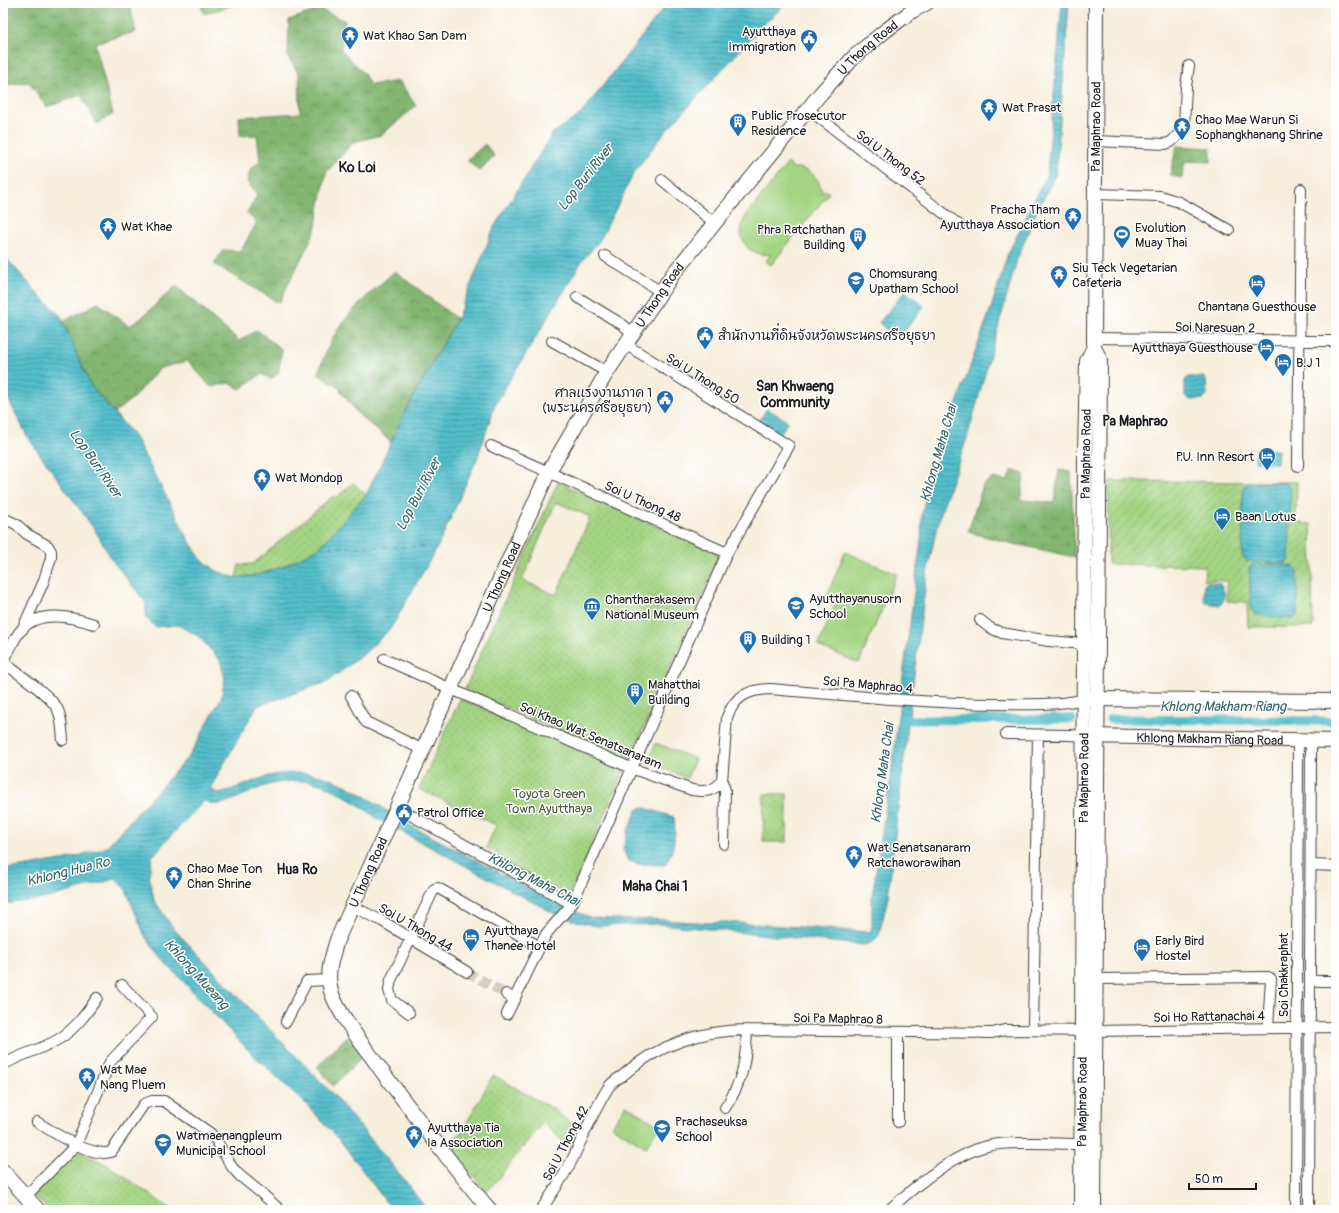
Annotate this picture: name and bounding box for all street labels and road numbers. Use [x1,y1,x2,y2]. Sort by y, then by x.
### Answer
street label: U Thong Road [835,17,901,79]
street label: Pa Maphrao Road [1088,81,1105,172]
street label: Soi U Thong 52 [853,127,928,189]
street label: U Thong Road [632,260,688,331]
street label: Soi Naresuan 2 [1175,319,1255,337]
street label: Soi U Thong 50 [663,350,742,408]
street label: Pa Maphrao Road [1078,409,1095,499]
street label: Soi U Thong 48 [602,478,684,526]
street label: U Thong Road [479,540,525,615]
street label: Soi Pa Maphrao 4 [822,673,914,697]
street label: Soi Khao Wat Senatsanaram [517,699,664,773]
street label: Khlong Makham Riang Road [1136,730,1284,749]
street label: Pa Maphrao Road [1076,733,1093,823]
street label: U Thong Road [346,835,391,910]
street label: Soi U Thong 44 [376,900,456,956]
street label: Soi Chakkraphat [1276,932,1292,1017]
street label: Soi Ho Rattanachai 4 [1153,1008,1266,1026]
street label: Soi Pa Maphrao 8 [793,1010,884,1028]
street label: Pa Maphrao Road [1074,1057,1091,1147]
street label: Soi U Thong 42 [539,1103,592,1184]

